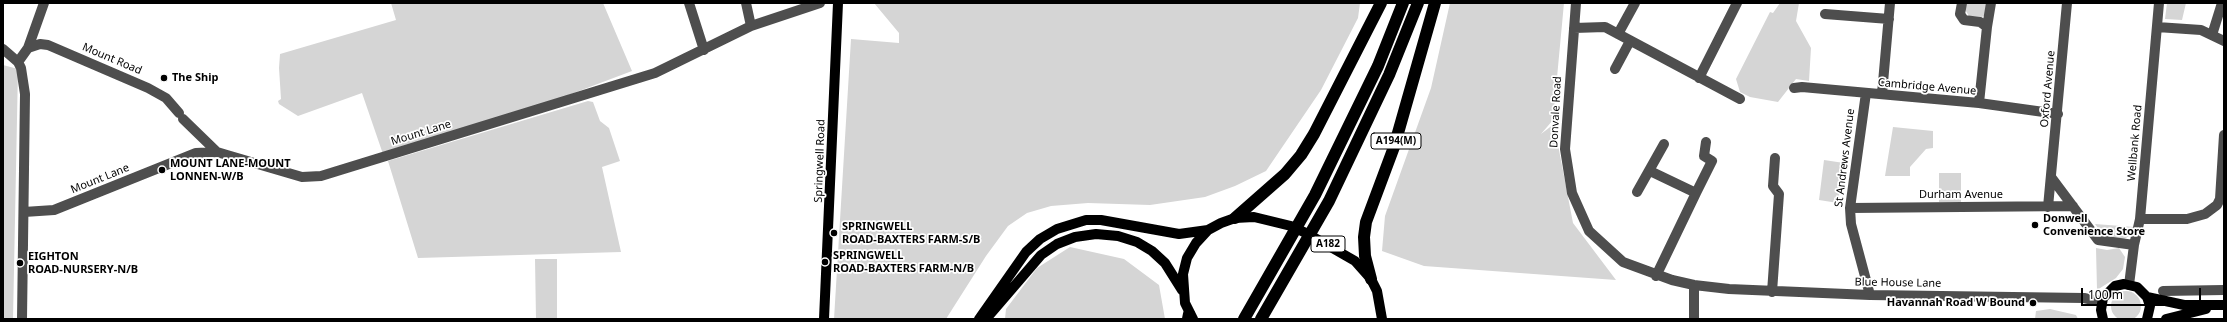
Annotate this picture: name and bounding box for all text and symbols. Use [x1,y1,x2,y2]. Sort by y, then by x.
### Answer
street label: Mount Road [80,41,144,77]
street label: Oxford Avenue [2038,50,2058,128]
place label: The Ship [172,71,218,85]
marker: The Ship [159,73,169,83]
street label: Donvale Road [1548,76,1564,148]
street label: Cambridge Avenue [1877,76,1977,98]
street label: Wellbank Road [2125,104,2145,182]
street label: St Andrews Avenue [1832,108,1858,208]
street label: Mount Lane [389,118,453,148]
street label: Springwell Road [812,119,828,203]
road number: A194(M) [1371,133,1421,149]
place label: MOUNT LANE-MOUNT LONNEN-W/B [170,157,291,183]
street label: Mount Lane [69,161,131,197]
marker: MOUNT LANE-MOUNT LONNEN-W/B [157,165,167,175]
street label: Durham Avenue [1919,188,2003,202]
place label: Donwell Convenience Store [2043,212,2145,238]
place label: SPRINGWELL ROAD-BAXTERS FARM-S/B [842,220,980,246]
marker: Donwell Convenience Store [2030,220,2040,230]
marker: SPRINGWELL ROAD-BAXTERS FARM-S/B [829,228,839,238]
road number: A182 [1311,236,1345,252]
place label: SPRINGWELL ROAD-BAXTERS FARM-N/B [833,249,974,275]
place label: EIGHTON ROAD-NURSERY-N/B [28,250,138,276]
marker: SPRINGWELL ROAD-BAXTERS FARM-N/B [820,257,830,267]
marker: EIGHTON ROAD-NURSERY-N/B [15,258,25,268]
street label: Blue House Lane [1855,276,1941,290]
scale bar [2083,280,2203,306]
text: 100 m [2088,286,2123,303]
place label: Havannah Road W Bound [1887,296,2025,310]
marker: Havannah Road W Bound [2028,298,2038,308]

